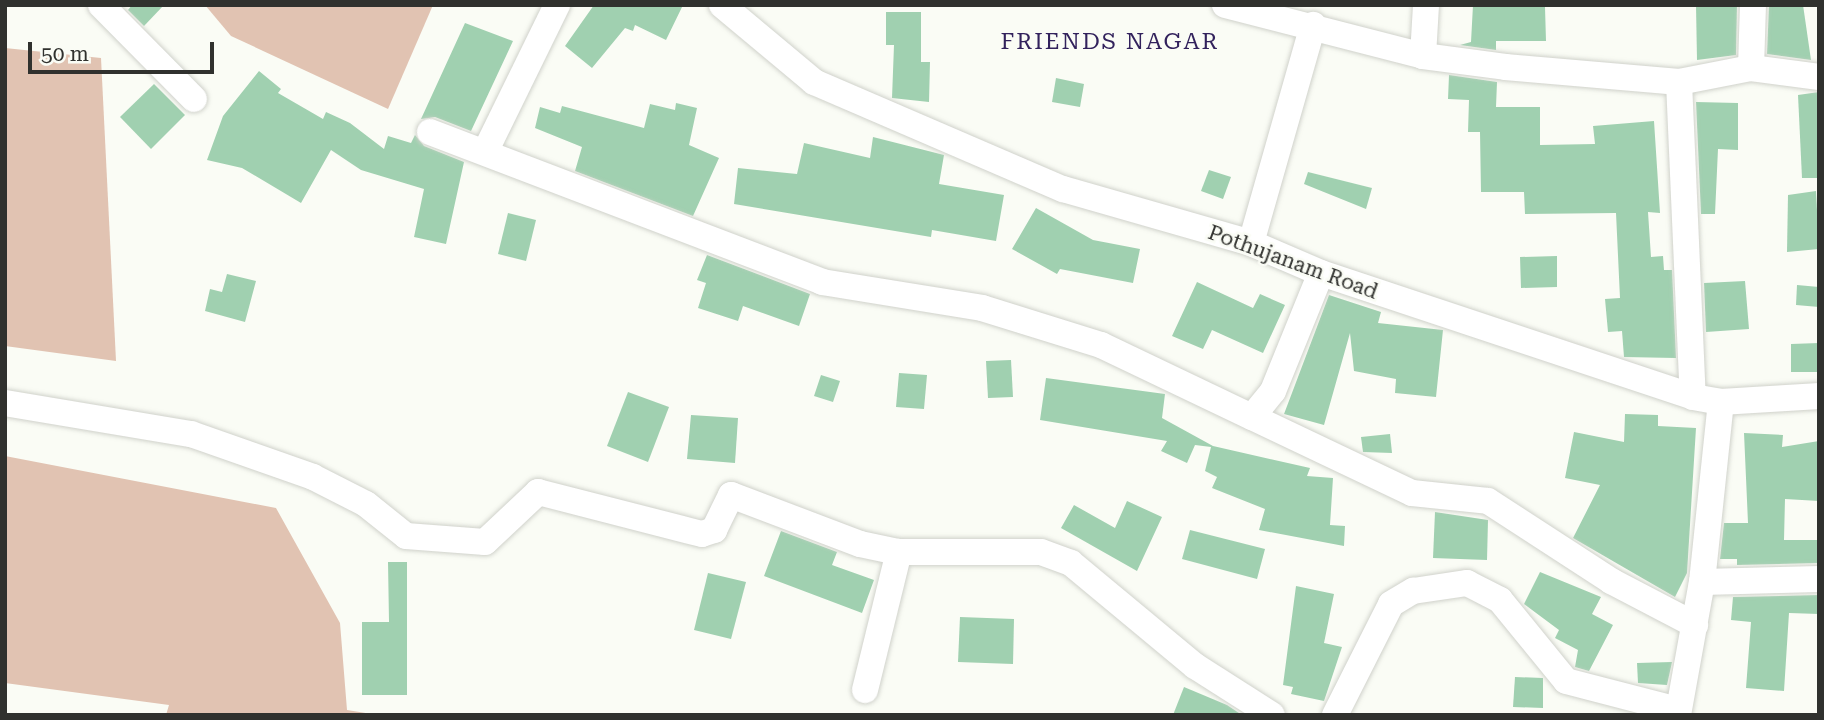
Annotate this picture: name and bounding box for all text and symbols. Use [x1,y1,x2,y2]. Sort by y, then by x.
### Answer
scale bar [32,28,217,72]
district label: FRIENDS NAGAR [1002,28,1218,56]
text: 50 m [41,42,89,66]
street label: Pothujanam Road [1205,220,1381,304]

